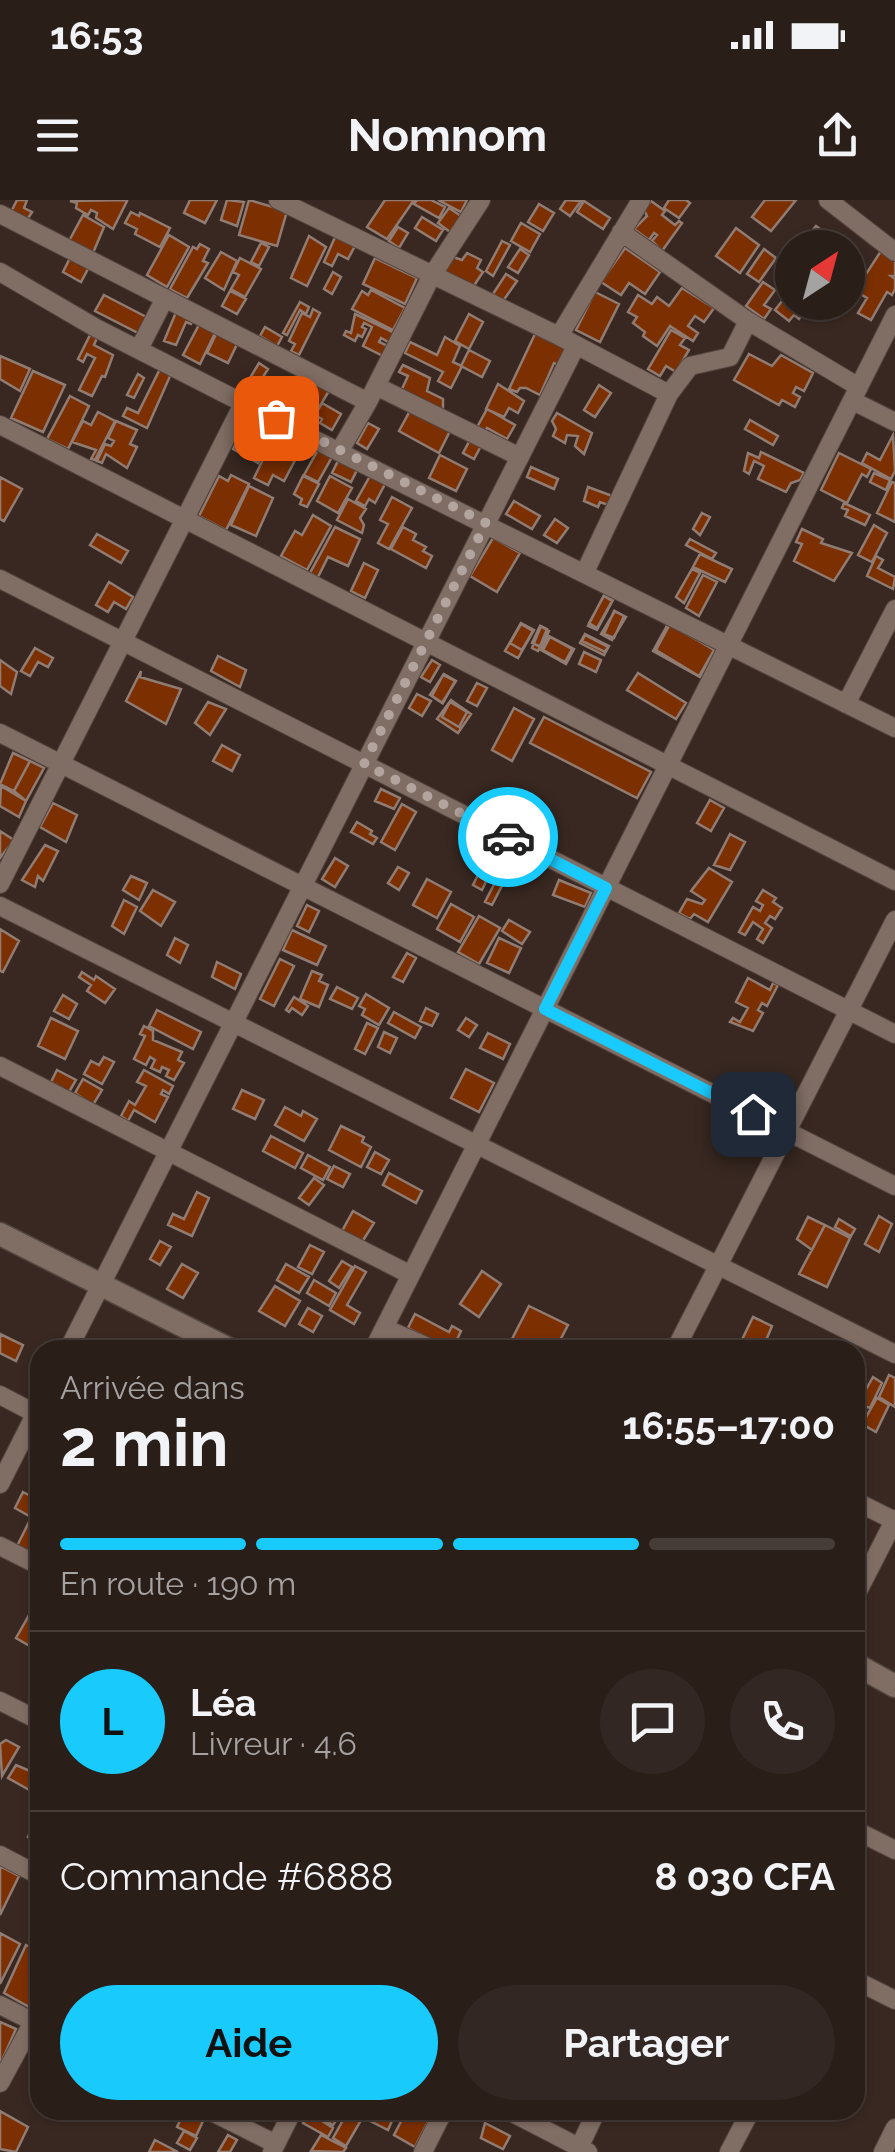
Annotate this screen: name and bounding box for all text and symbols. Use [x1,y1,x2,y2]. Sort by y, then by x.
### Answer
text: 16:53 [50,13,143,58]
icon: menu [30,108,85,163]
icon: share [810,108,865,163]
text: Nomnom [348,109,547,162]
north arrow [775,230,865,320]
map controls [775,230,865,320]
pin [234,376,319,461]
icon: bag [249,391,304,446]
courier [458,787,558,887]
icon: car [481,810,536,865]
pin [711,1072,796,1157]
icon: home [726,1087,781,1142]
text: Arrivée dans [60,1369,245,1406]
text: 16:55–17:00 [623,1403,835,1448]
text: 2 min [60,1405,229,1481]
text: En route · 190 m [60,1565,296,1602]
button: chat [600,1669,705,1774]
button: phone [730,1669,835,1774]
text: Léa [190,1680,257,1725]
text: L [101,1699,124,1744]
text: Livreur · 4.6 [190,1725,357,1762]
text: Commande #6888 [60,1854,393,1899]
text: 8 030 CFA [654,1854,835,1899]
button: Aide [60,1985,438,2100]
button: Partager [458,1985,835,2100]

